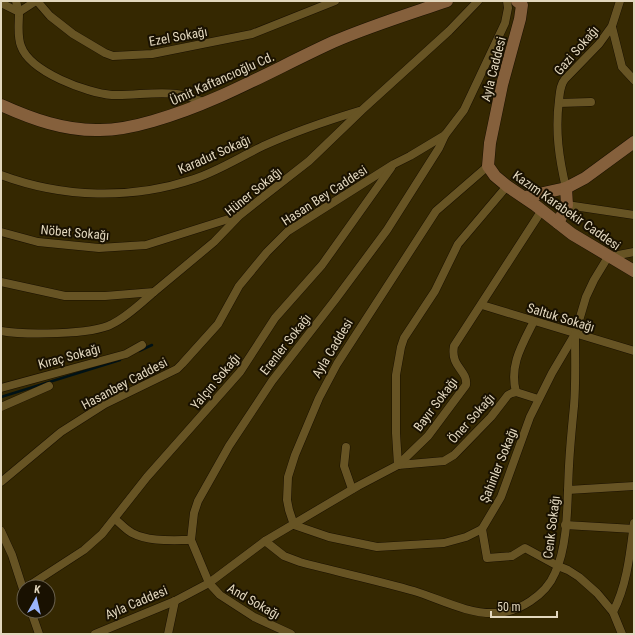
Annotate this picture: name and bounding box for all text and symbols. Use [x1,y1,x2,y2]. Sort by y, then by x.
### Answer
street label: Gazi Sokağı [551,23,602,78]
street label: Ezel Sokağı [148,24,208,49]
street label: Ayla Caddesi [478,35,509,103]
street label: Ümit Kaftancıoğlu Cd. [168,49,277,108]
street label: Karadut Sokağı [176,132,253,177]
street label: Hasan Bey Caddesi [279,162,370,229]
street label: Hüner Sokağı [222,164,285,219]
street label: Kazım Karabekir Caddesi [510,168,623,253]
street label: Nöbet Sokağı [40,222,110,243]
street label: Saltuk Sokağı [525,300,596,335]
street label: Erenler Sokağı [257,311,314,378]
street label: Ayla Caddesi [309,316,356,381]
street label: Kıraç Sokağı [36,341,102,372]
street label: Yalçın Sokağı [188,350,243,412]
street label: Hasanbey Caddesi [79,354,170,412]
street label: Bayır Sokağı [410,374,460,434]
street label: Öner Sokağı [445,390,498,446]
street label: Şahinler Sokağı [477,426,520,505]
street label: Cenk Sokağı [540,495,563,559]
north arrow [16,579,56,619]
street label: And Sokağı [225,580,283,622]
text: K [33,583,42,597]
street label: Ayla Caddesi [103,583,170,622]
scale bar [491,593,557,619]
text: 50 m [497,600,521,614]

